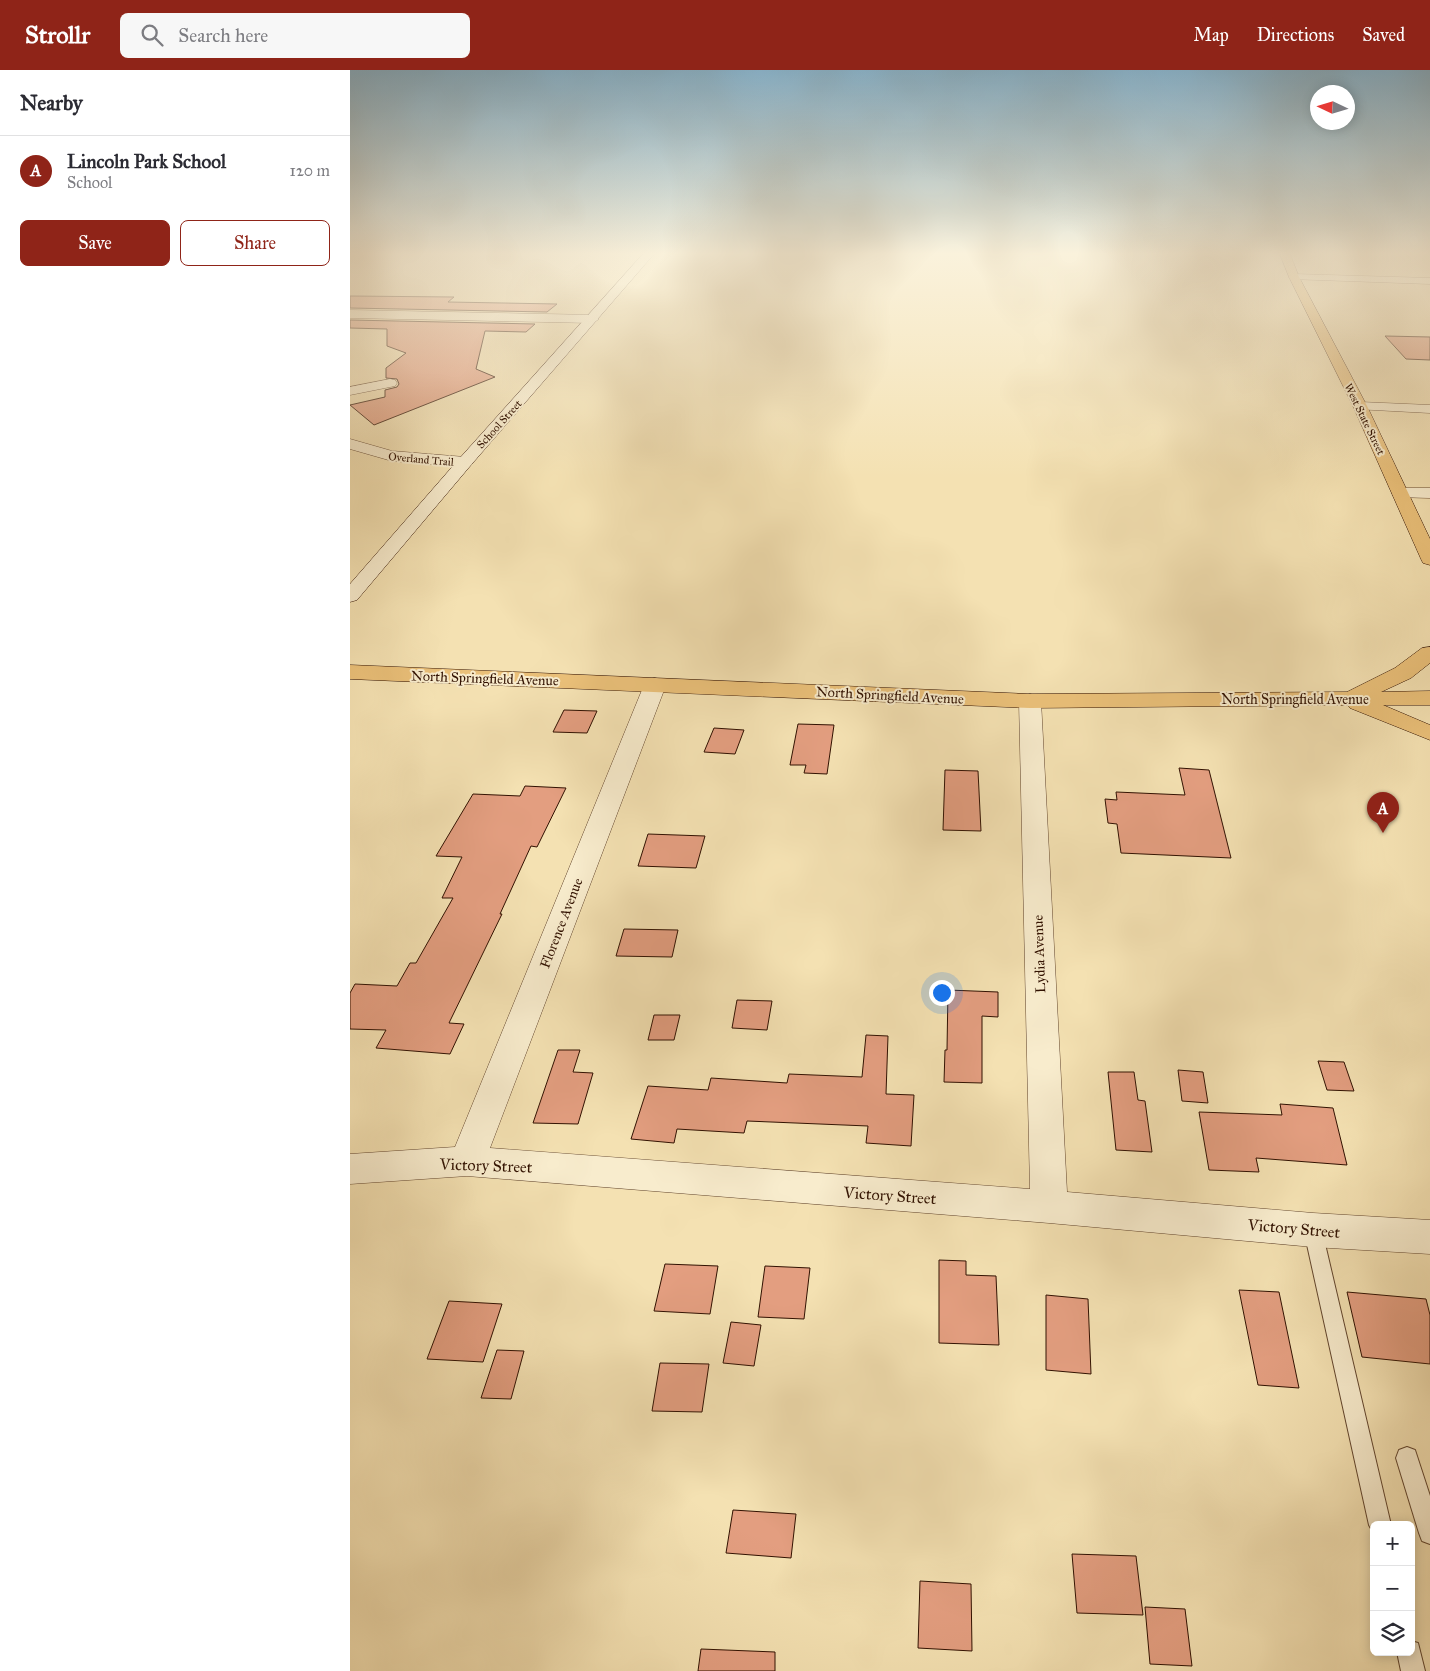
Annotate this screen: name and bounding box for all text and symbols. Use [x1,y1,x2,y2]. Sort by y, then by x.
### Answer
search box [120,13,470,58]
text: Strollr [25,20,90,50]
icon: search [138,21,166,49]
text: Search here [178,24,268,47]
text: Map [1193,24,1229,46]
text: Directions [1257,24,1334,46]
text: Saved [1362,24,1405,46]
north arrow [1310,85,1355,130]
text: Nearby [20,90,83,116]
text: Lincoln Park School [67,150,226,173]
text: A [31,161,41,180]
text: 120 m [290,161,330,180]
text: School [67,173,112,192]
button: Save [20,220,170,266]
button: Share [180,220,330,266]
street label: West State Street [1342,381,1388,457]
street label: School Street [474,397,525,451]
street label: Overland Trail [388,450,454,469]
street label: North Springfield Avenue [411,667,559,690]
street label: North Springfield Avenue [816,683,964,708]
street label: North Springfield Avenue [1221,691,1369,708]
pin: A [1367,792,1399,833]
street label: Florence Avenue [536,875,587,971]
street label: Lydia Avenue [1030,914,1049,993]
your location [929,980,955,1006]
street label: Victory Street [438,1154,533,1177]
street label: Victory Street [842,1183,937,1208]
street label: Victory Street [1246,1215,1341,1242]
map controls [1370,1521,1415,1656]
button: + [1370,1521,1415,1566]
button: − [1370,1566,1415,1611]
button: layers [1370,1611,1415,1656]

